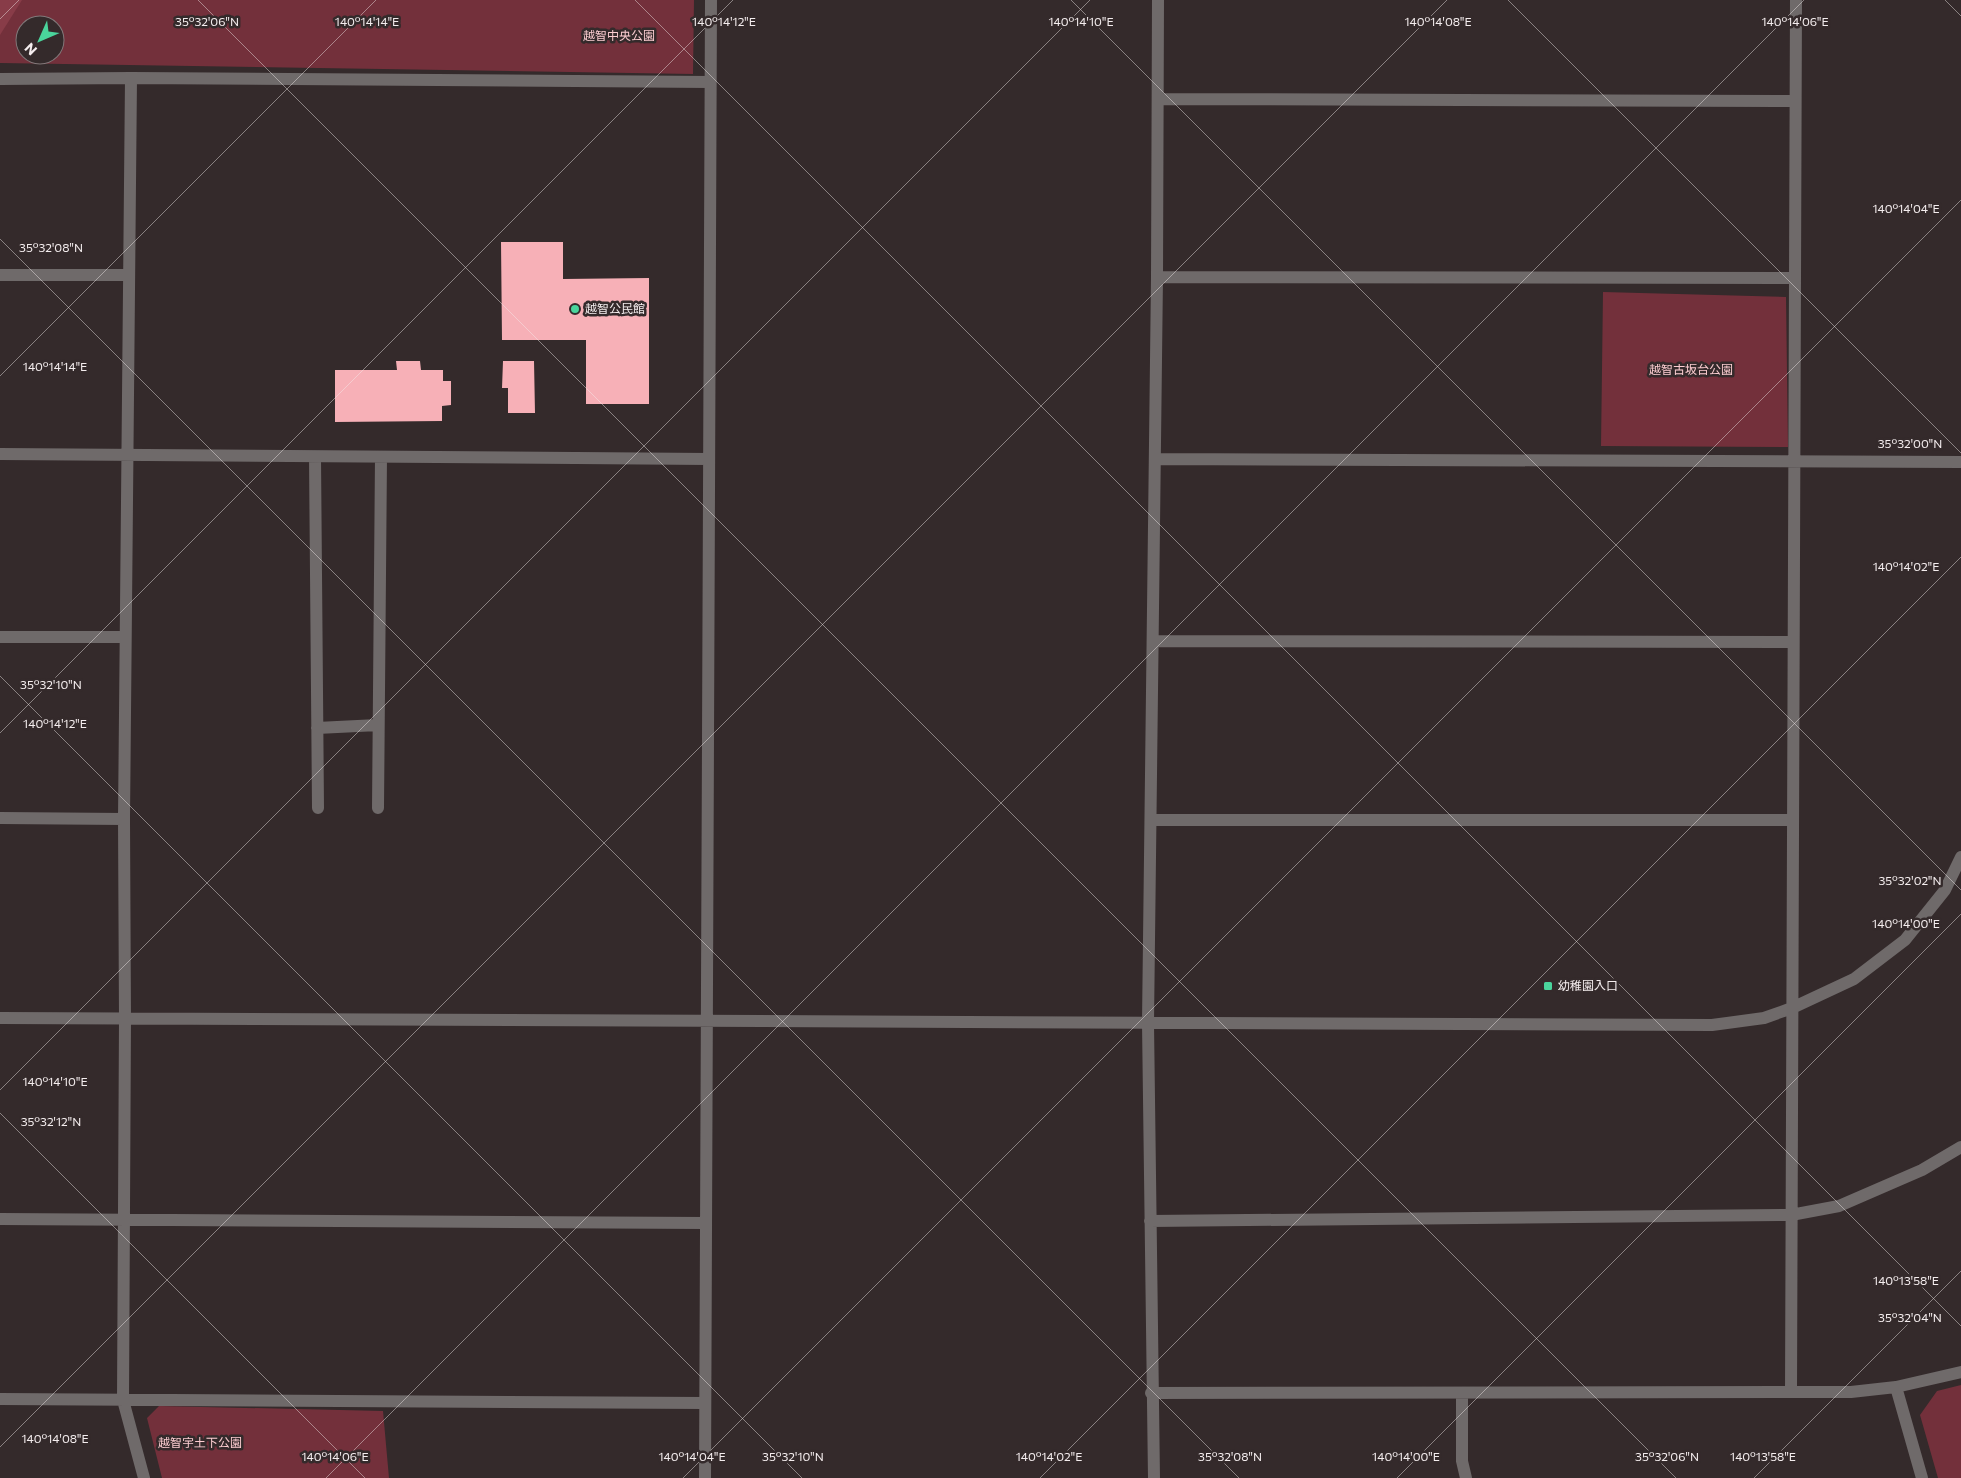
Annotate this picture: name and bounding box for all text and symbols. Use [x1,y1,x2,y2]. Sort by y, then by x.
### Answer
text: 35°32'06"N [175,14,239,28]
text: 140°14'14"E [335,14,399,28]
text: 140°14'12"E [692,14,756,28]
text: 140°14'10"E [1048,14,1114,28]
text: 140°14'08"E [1404,14,1472,28]
text: 140°14'06"E [1761,14,1829,28]
north arrow [15,15,65,65]
park label: 越智中央公園 [583,28,655,42]
text: N [21,40,40,59]
text: 140°14'04"E [1872,201,1940,215]
text: 35°32'08"N [19,240,83,254]
place label: 越智公民館 [585,301,645,315]
marker: 越智公民館 [569,303,581,315]
text: 140°14'14"E [23,359,87,373]
park label: 越智古坂台公園 [1649,362,1733,376]
text: 35°32'00"N [1878,436,1942,450]
text: 140°14'02"E [1873,559,1939,573]
text: 35°32'10"N [20,677,82,691]
text: 140°14'12"E [23,716,87,730]
text: 35°32'02"N [1878,873,1942,887]
text: 140°14'00"E [1872,916,1940,930]
place label: 幼稚園入口 [1558,978,1618,992]
marker: 幼稚園入口 [1542,980,1554,992]
text: 140°14'10"E [22,1074,88,1088]
text: 35°32'12"N [21,1114,81,1128]
text: 140°13'58"E [1873,1273,1939,1287]
text: 35°32'04"N [1878,1310,1942,1324]
text: 140°14'08"E [21,1431,89,1445]
park label: 越智宇土下公園 [158,1435,242,1449]
text: 140°14'06"E [301,1449,369,1463]
text: 140°14'04"E [658,1449,726,1463]
text: 35°32'10"N [762,1449,824,1463]
text: 140°14'02"E [1016,1449,1082,1463]
text: 35°32'08"N [1198,1449,1262,1463]
text: 140°14'00"E [1372,1449,1440,1463]
text: 35°32'06"N [1635,1449,1699,1463]
text: 140°13'58"E [1730,1449,1796,1463]

